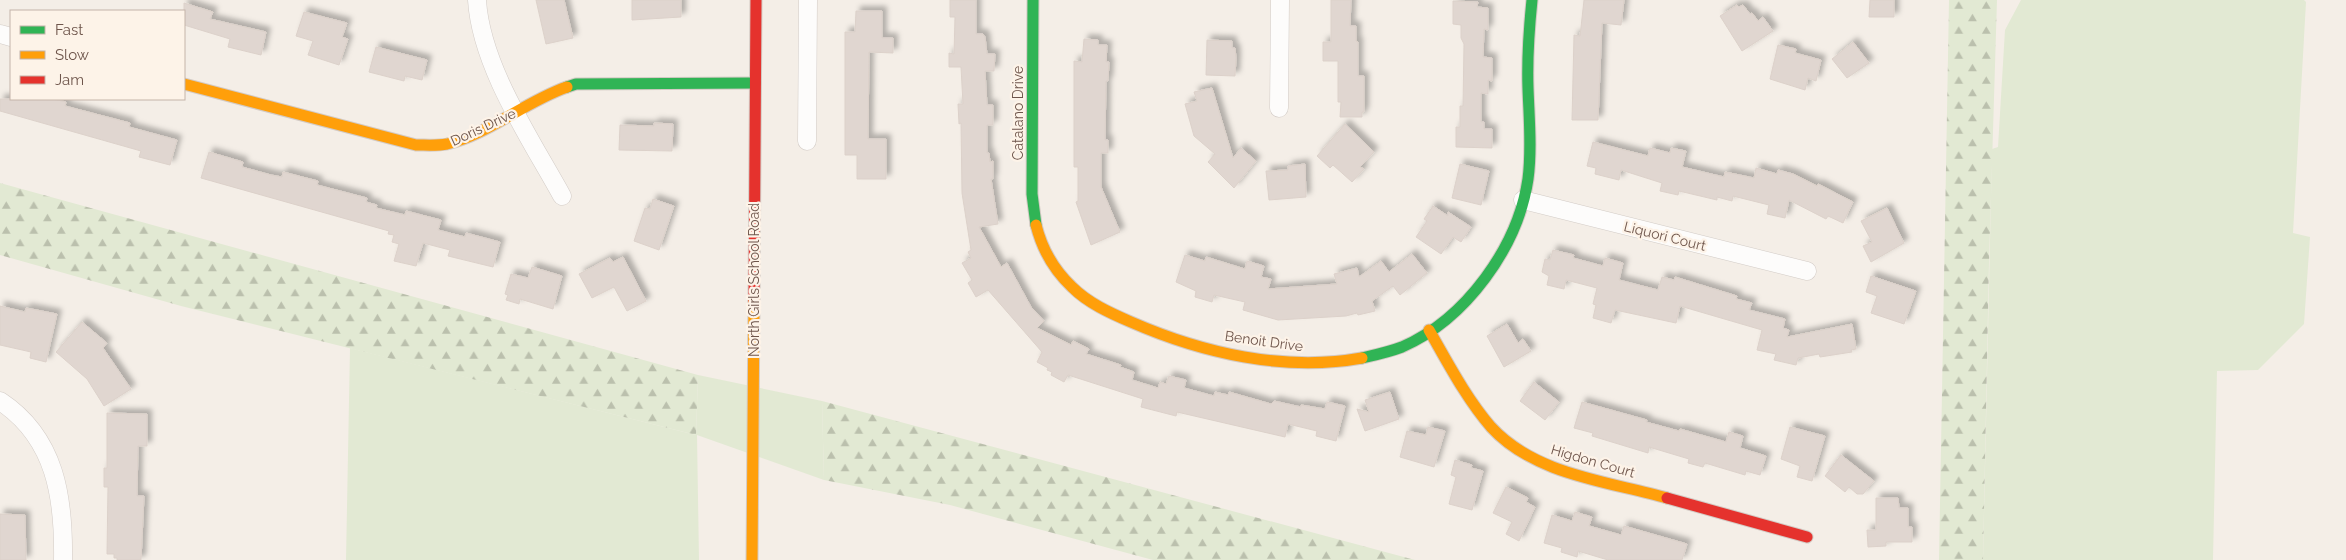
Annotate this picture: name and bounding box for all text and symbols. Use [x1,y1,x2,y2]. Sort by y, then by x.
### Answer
legend [10,10,185,100]
text: Fast [55,21,83,39]
text: Slow [55,46,89,64]
street label: Catalano Drive [1010,66,1026,160]
text: Jam [55,71,84,89]
street label: Doris Drive [448,105,518,149]
street label: North Girls School Road [746,203,762,357]
street label: Liquori Court [1622,218,1708,254]
street label: Benoit Drive [1224,328,1304,354]
street label: Higdon Court [1549,441,1637,481]

